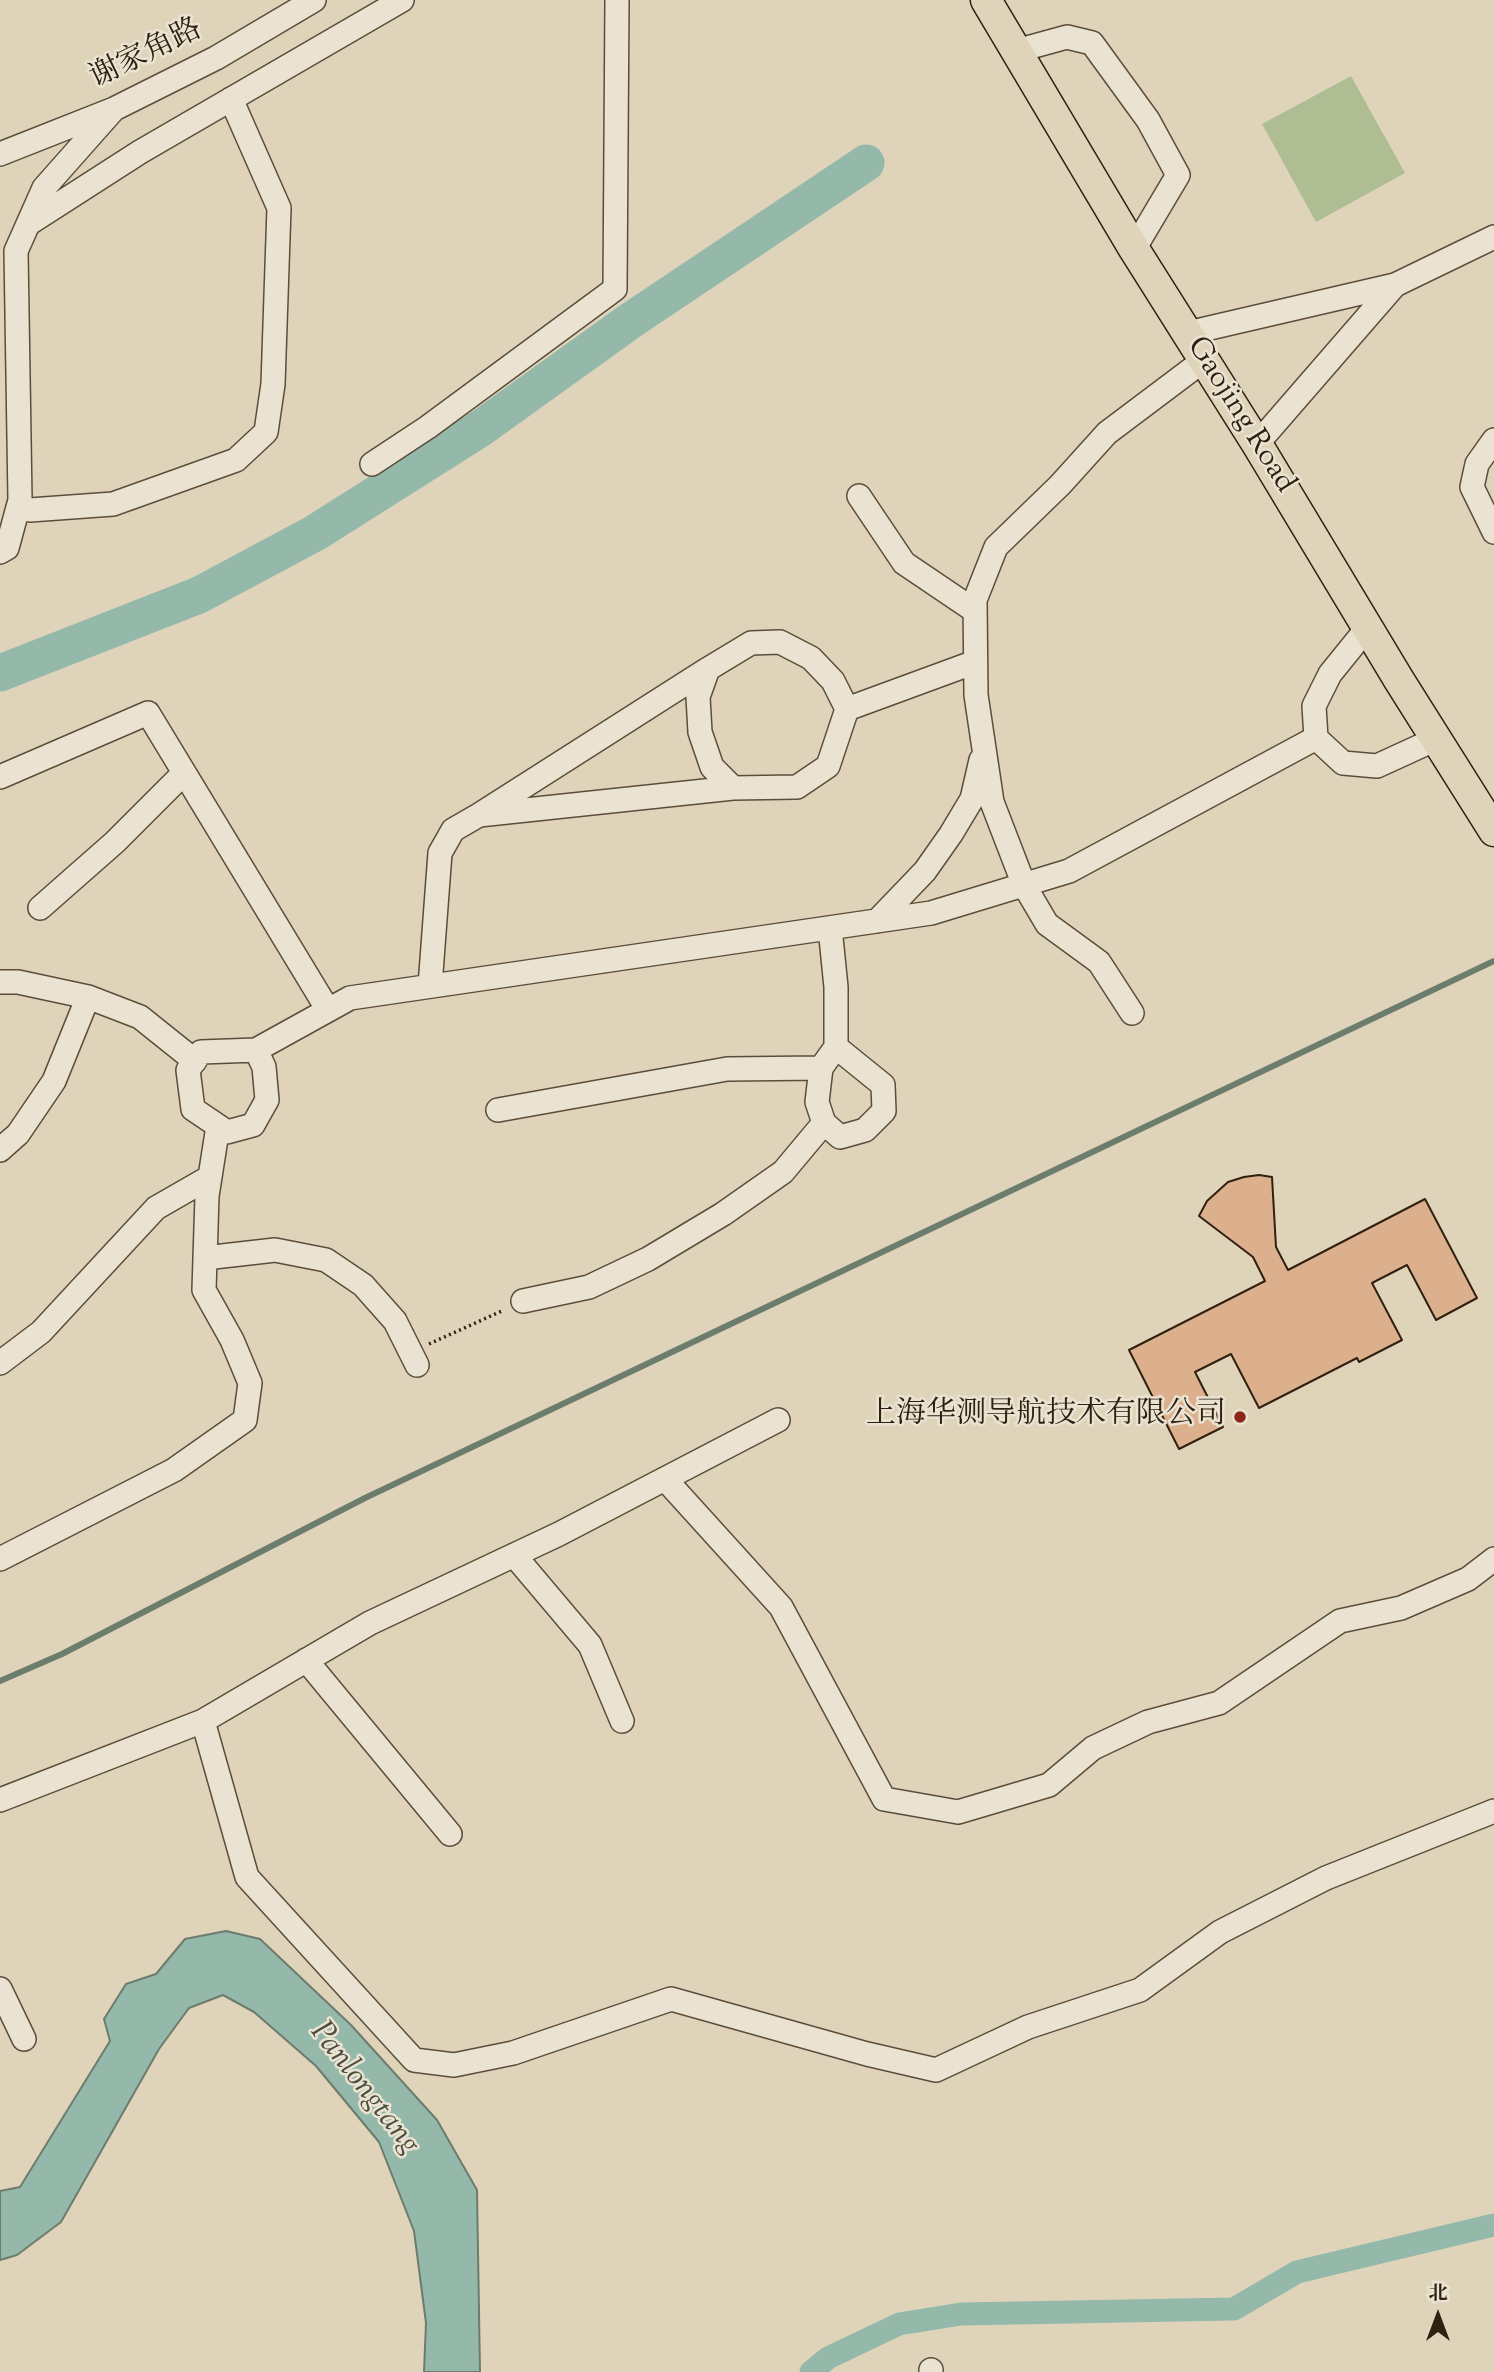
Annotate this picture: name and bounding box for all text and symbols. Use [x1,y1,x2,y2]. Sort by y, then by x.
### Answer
street label: 谢家角路 [85,14,209,98]
street label: Gaojing Road [1177,331,1301,501]
place label: 上海华测导航技术有限公司 [866,1399,1226,1435]
marker: 上海华测导航技术有限公司 [1232,1409,1248,1425]
water label: Panlongtang [299,2016,427,2164]
north arrow [1403,2281,1473,2351]
text: 北 [1428,2281,1448,2308]

